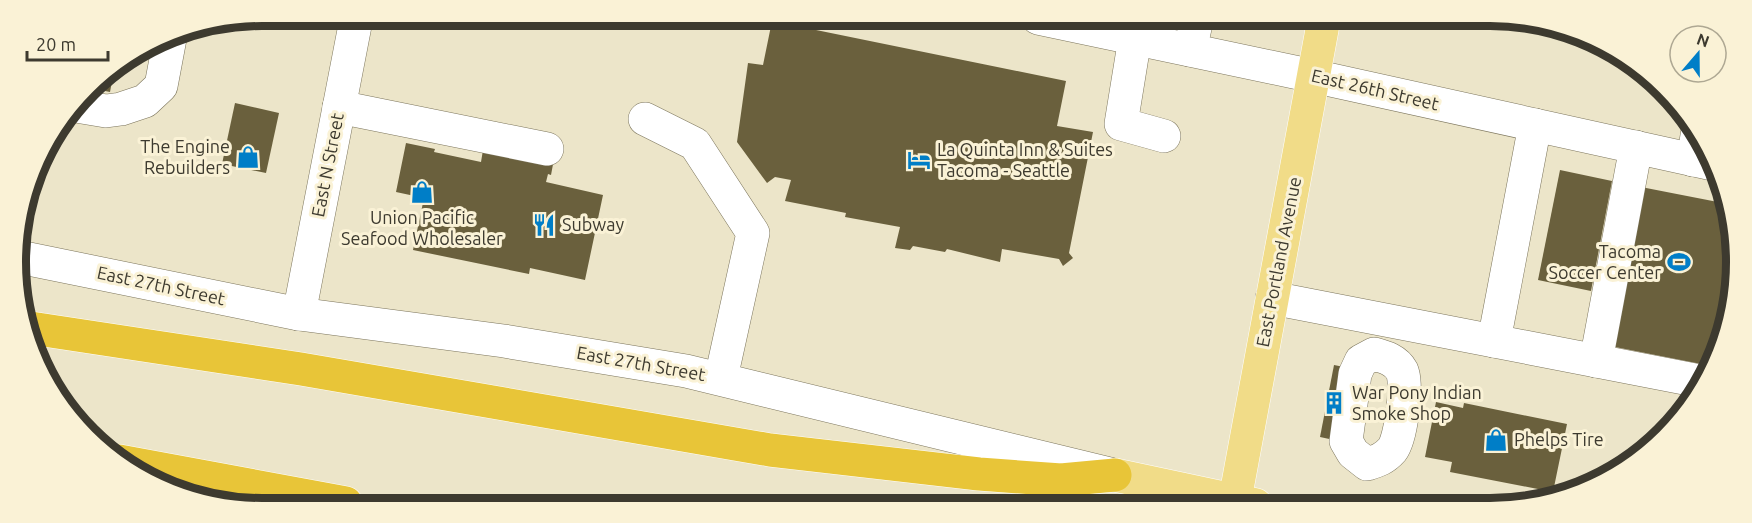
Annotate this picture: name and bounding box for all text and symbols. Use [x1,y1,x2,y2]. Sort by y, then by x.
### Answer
scale bar [27,24,108,62]
north arrow [1668,24,1728,84]
text: N [1694,29,1712,50]
text: 20 m [36,34,76,54]
street label: East 26th Street [1309,65,1441,113]
street label: East N Street [307,111,347,219]
place label: The Engine Rebuilders [140,136,230,177]
place label: La Quinta Inn & Suites Tacoma - Seattle [937,139,1113,180]
shop icon: The Engine Rebuilders [235,144,261,170]
hotel icon: La Quinta Inn & Suites Tacoma - Seattle [906,147,932,173]
street label: East Portland Avenue [1252,175,1304,349]
shop icon: Union Pacific Seafood Wholesaler [409,179,435,205]
place label: Union Pacific Seafood Wholesaler [341,207,503,248]
restaurant icon: Subway [531,212,557,238]
place label: Subway [562,214,624,234]
place label: Tacoma Soccer Center [1549,241,1661,282]
sports icon: Tacoma Soccer Center [1666,249,1692,275]
street label: East 27th Street [95,262,227,308]
street label: East 27th Street [575,342,707,384]
place label: War Pony Indian Smoke Shop [1352,382,1482,423]
building icon: War Pony Indian Smoke Shop [1321,390,1347,416]
shop icon: Phelps Tire [1483,427,1509,453]
place label: Phelps Tire [1514,429,1604,449]

